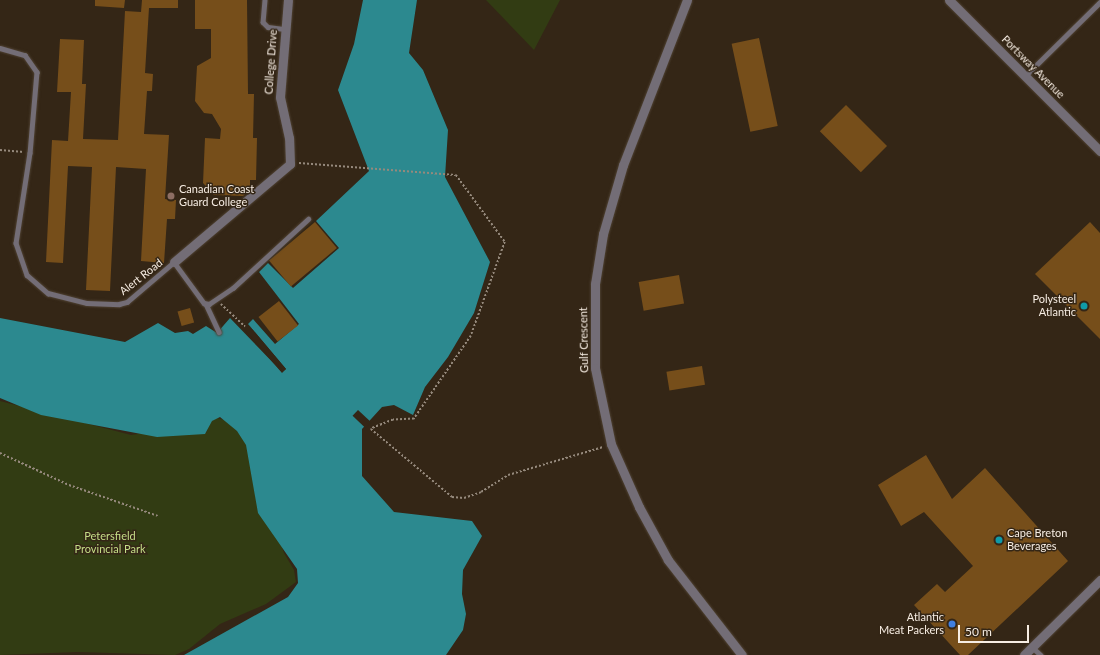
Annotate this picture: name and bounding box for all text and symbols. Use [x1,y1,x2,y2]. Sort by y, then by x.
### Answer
street label: College Drive [262,29,280,95]
street label: Portsway Avenue [999,33,1067,101]
place label: Canadian Coast Guard College [179,183,254,209]
marker: Canadian Coast Guard College [166,191,176,201]
street label: Alert Road [117,256,165,298]
place label: Polysteel Atlantic [1032,293,1076,319]
marker: Polysteel Atlantic [1079,301,1089,311]
street label: Gulf Crescent [577,307,591,373]
place label: Cape Breton Beverages [1007,527,1067,553]
park label: Petersfield Provincial Park [74,530,146,556]
marker: Cape Breton Beverages [994,535,1004,545]
place label: Atlantic Meat Packers [879,611,944,637]
scale bar [960,617,1031,643]
marker: Atlantic Meat Packers [947,619,957,629]
text: 50 m [965,624,992,639]

